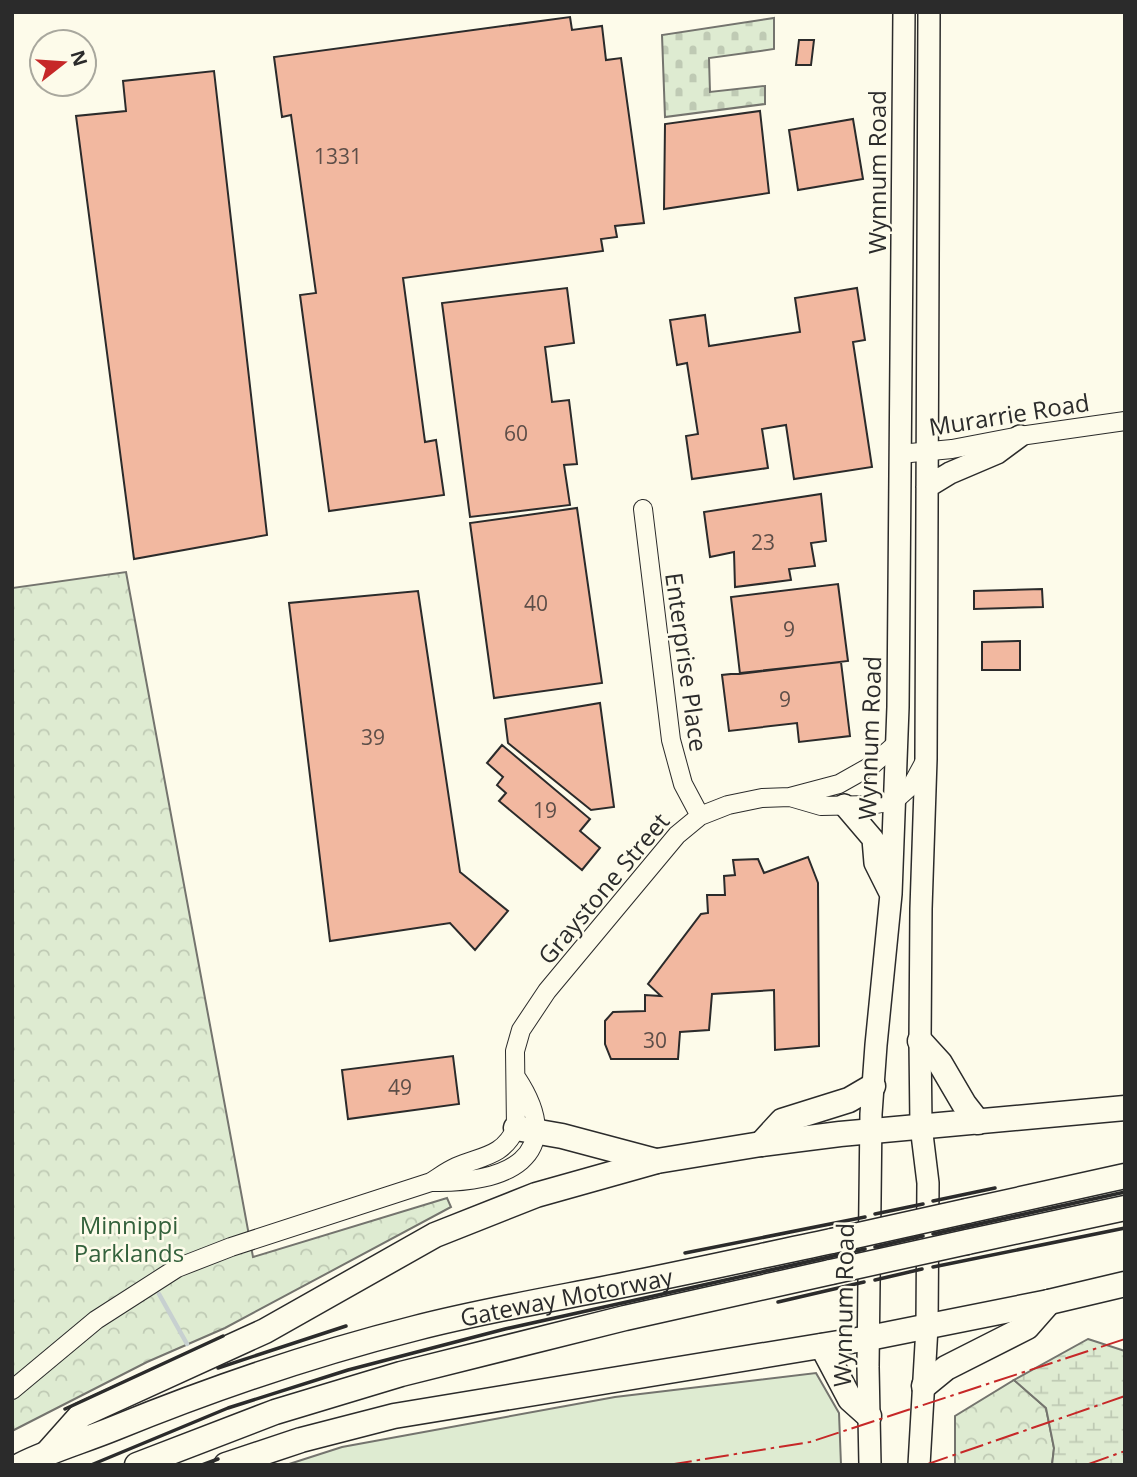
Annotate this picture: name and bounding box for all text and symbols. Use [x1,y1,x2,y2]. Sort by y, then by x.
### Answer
north arrow [28,28,98,98]
text: N [65,47,94,69]
street label: Wynnum Road [860,90,893,254]
house number: 1331 [314,142,362,170]
street label: Murarrie Road [926,385,1092,443]
house number: 60 [504,419,528,447]
house number: 23 [751,528,775,556]
street label: Enterprise Place [658,570,716,754]
house number: 40 [524,589,548,617]
house number: 9 [783,615,795,643]
street label: Wynnum Road [850,655,888,821]
house number: 9 [779,685,791,713]
house number: 39 [361,723,385,751]
house number: 19 [533,796,557,824]
street label: Graystone Street [530,805,676,971]
house number: 30 [643,1026,667,1054]
house number: 49 [388,1073,412,1101]
park label: Minnippi Parklands [74,1208,184,1269]
street label: Wynnum Road [825,1223,861,1387]
street label: Gateway Motorway [457,1259,676,1333]

